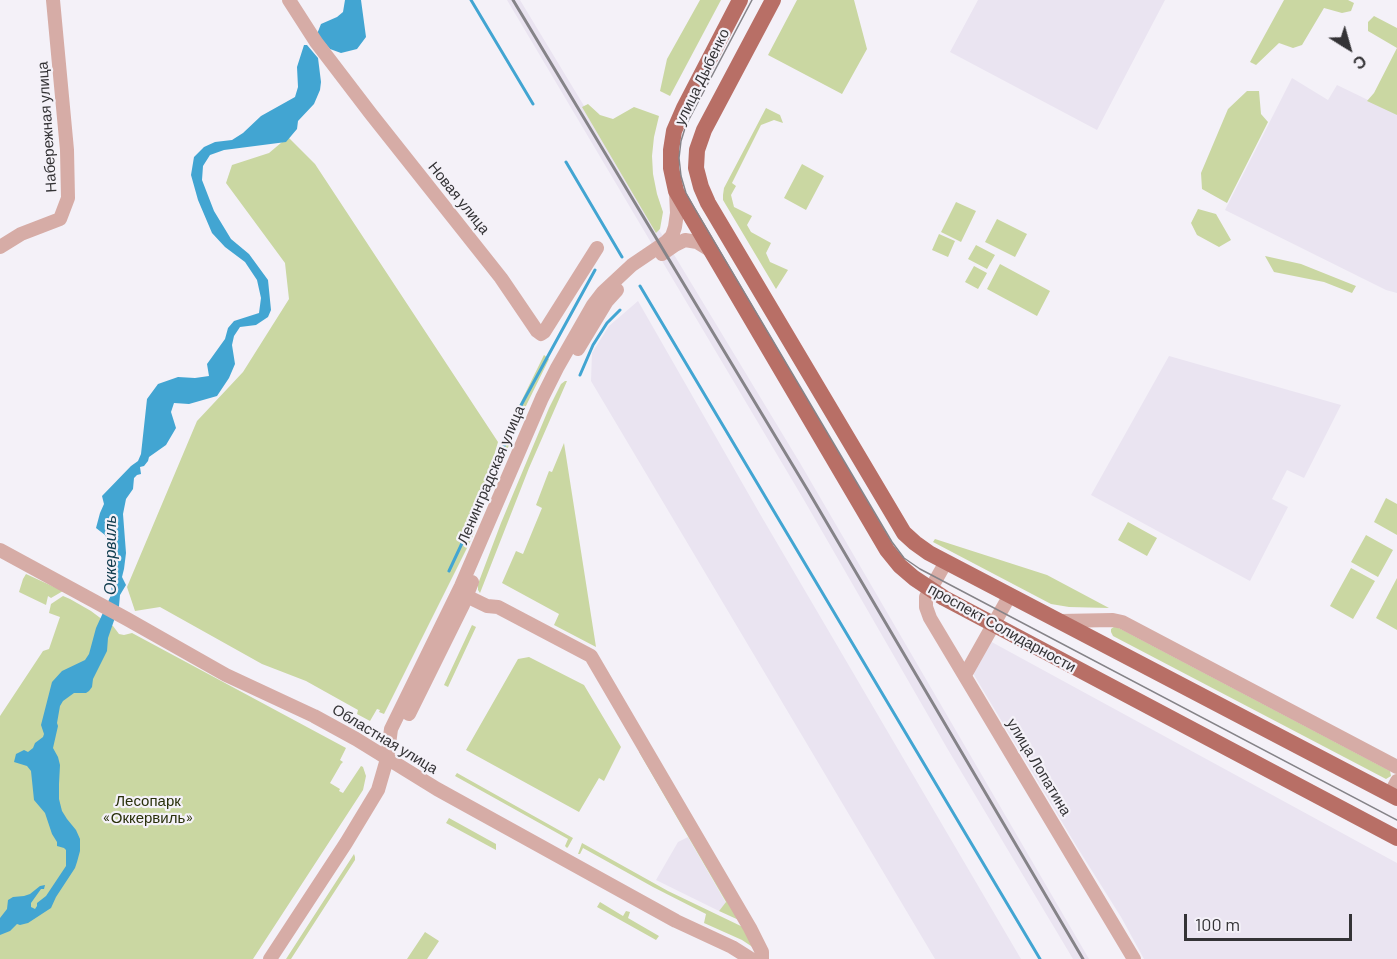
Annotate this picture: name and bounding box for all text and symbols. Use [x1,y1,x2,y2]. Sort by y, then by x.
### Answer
north arrow [1319,18,1379,78]
street label: улица Дыбенко [671,26,733,128]
text: С [1350,52,1370,74]
street label: Набережная улица [33,61,61,193]
street label: Новая улица [424,158,494,238]
street label: Ленинградская улица [454,403,528,547]
water label: Оккервиль [101,515,121,595]
street label: проспект Солидарности [925,580,1079,676]
street label: Областная улица [329,700,441,778]
street label: улица Лопатина [1003,715,1075,819]
park label: Лесопарк «Оккервиль» [103,792,193,827]
scale bar [1187,902,1355,940]
text: 100 m [1195,913,1240,935]

